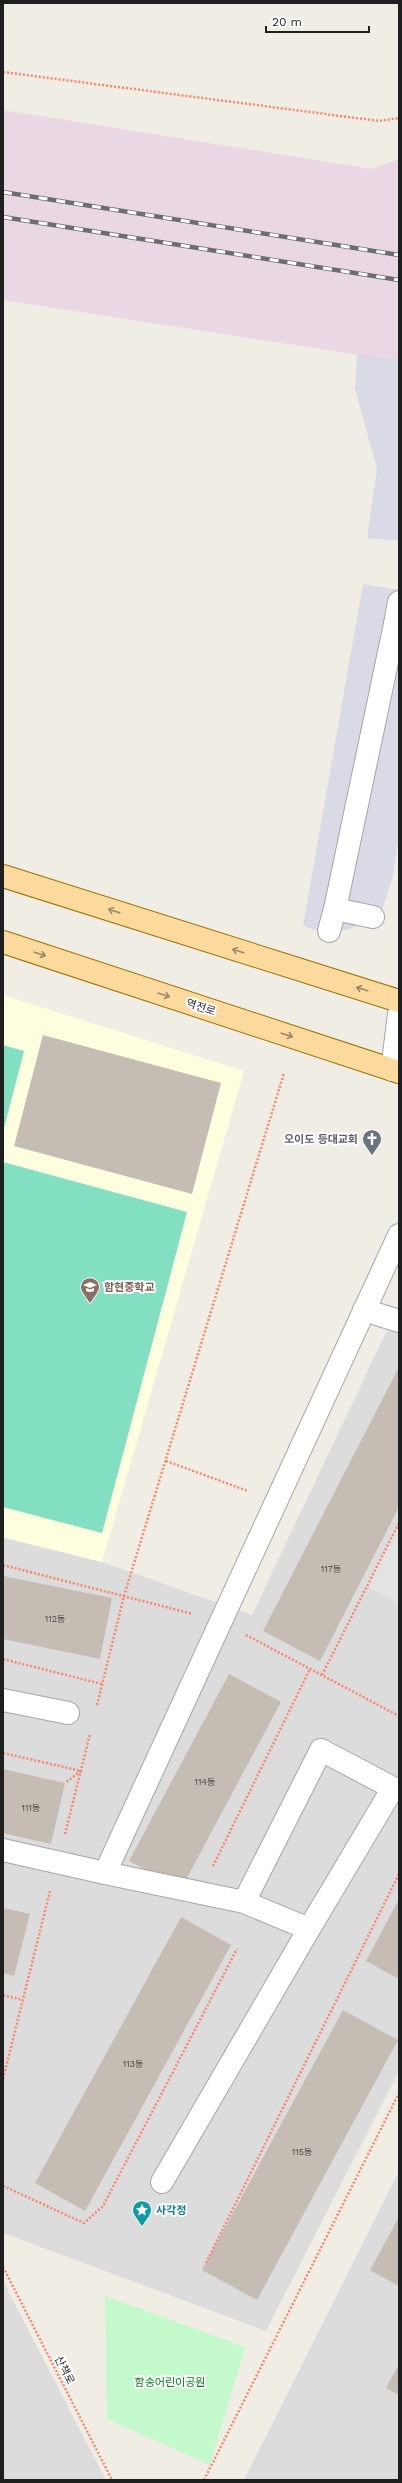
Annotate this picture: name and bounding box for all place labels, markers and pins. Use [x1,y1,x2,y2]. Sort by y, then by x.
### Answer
church icon: 오이도 등대교회 [361,1128,383,1156]
place label: 오이도 등대교회 [284,1133,358,1146]
school or university icon: 함현중학교 [79,1276,101,1304]
place label: 함현중학교 [104,1281,155,1294]
place icon: 사각정 [131,2199,153,2227]
place label: 사각정 [156,2204,186,2217]

